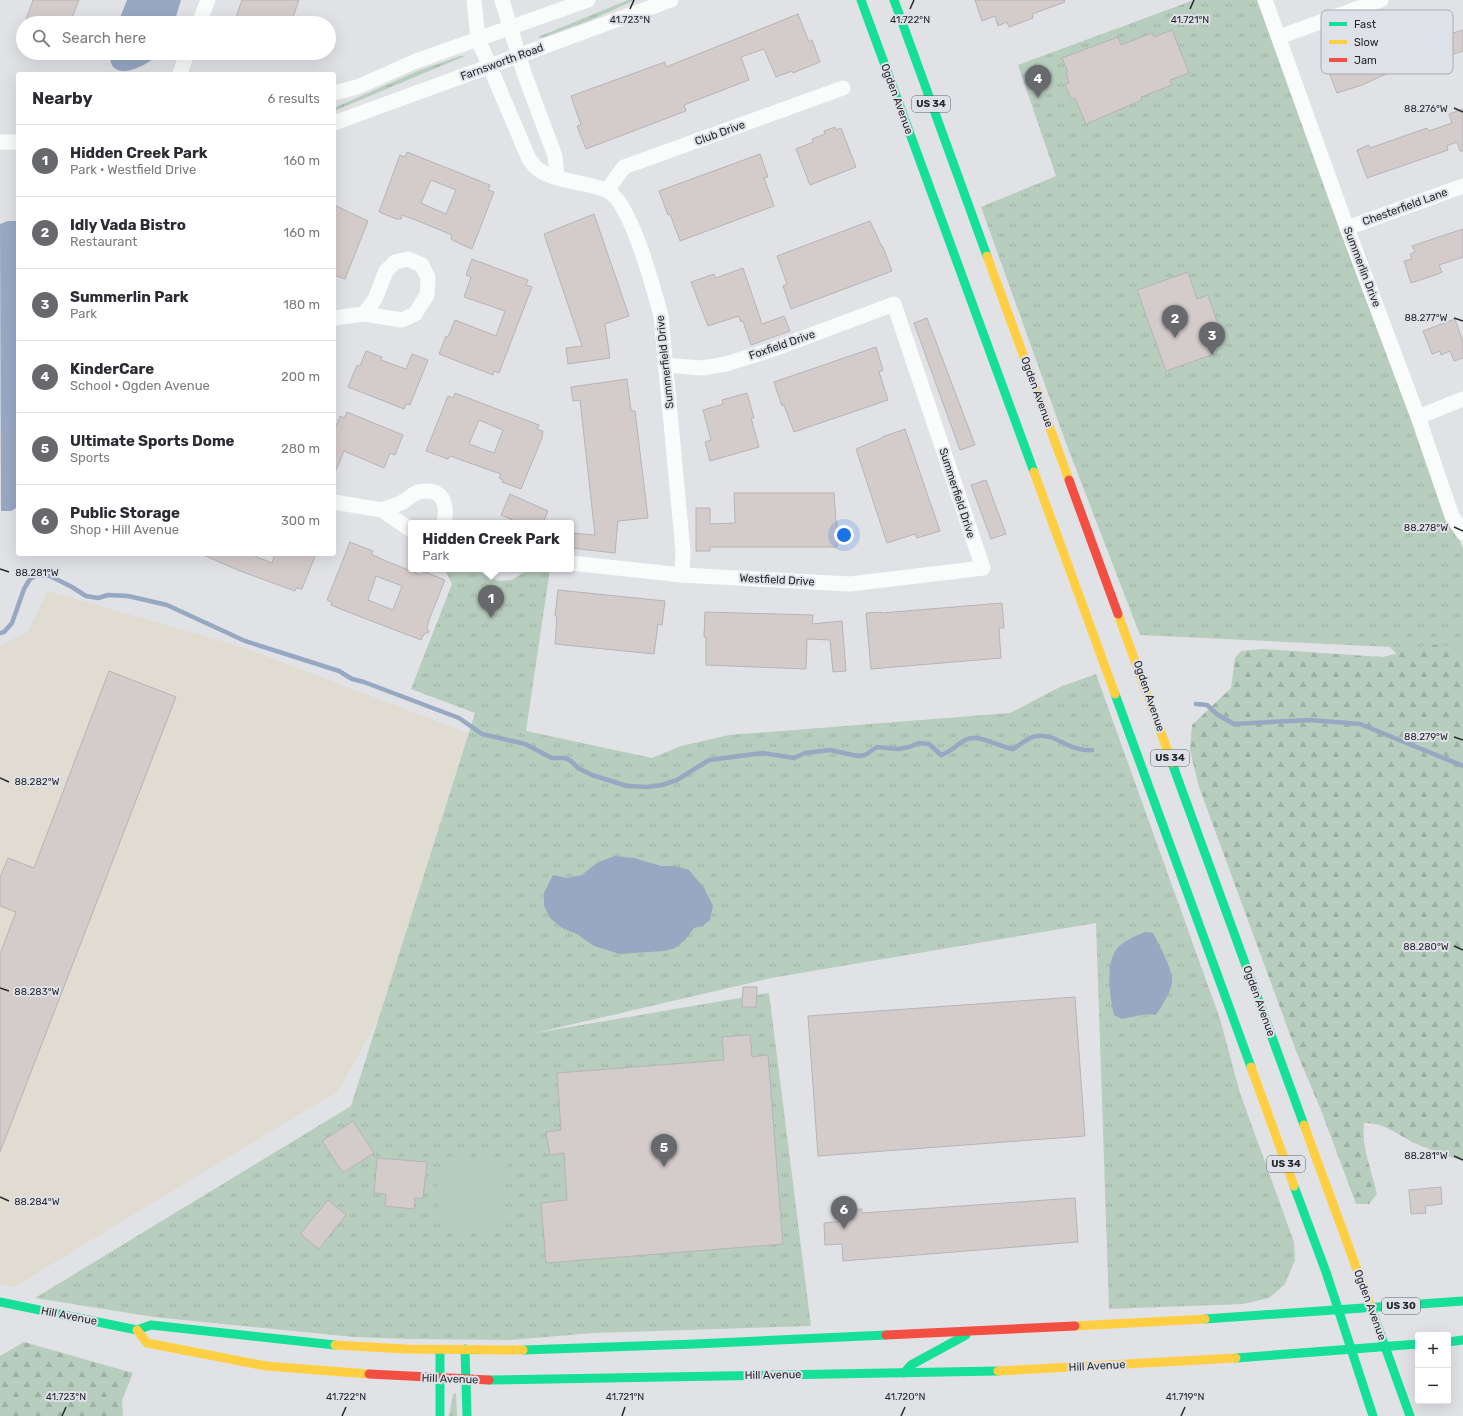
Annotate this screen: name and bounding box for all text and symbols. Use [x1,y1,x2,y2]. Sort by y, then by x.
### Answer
legend [1321,10,1453,74]
text: 41.723°N [610,14,650,26]
text: 41.722°N [890,14,930,26]
text: 41.721°N [1171,14,1209,26]
search box [16,16,336,60]
text: Fast [1354,18,1377,31]
icon: search [30,27,52,49]
text: Search here [62,29,146,47]
text: Slow [1354,36,1379,49]
street label: Farnsworth Road [459,41,545,83]
text: Jam [1354,54,1377,67]
street label: Ogden Avenue [878,62,916,136]
pin: 4 [1025,65,1051,98]
text: Nearby [32,88,93,108]
text: 6 results [268,91,320,106]
road number: US 34 [912,96,950,112]
text: 88.276°W [1404,103,1448,115]
street label: Club Drive [693,118,747,148]
text: Hidden Creek Park [70,144,208,162]
text: 1 [42,153,48,168]
text: 160 m [284,153,320,168]
text: Park · Westfield Drive [70,162,196,177]
street label: Chesterfield Lane [1361,186,1449,228]
text: Idly Vada Bistro [70,216,186,234]
text: 2 [41,225,49,240]
text: 160 m [284,225,320,240]
street label: Summerlin Drive [1341,225,1383,309]
text: Restaurant [70,234,137,249]
text: Summerlin Park [70,288,189,306]
text: 3 [41,297,49,312]
text: 180 m [283,297,320,312]
pin: 2 [1162,305,1188,338]
text: Park [70,306,97,321]
text: 88.277°W [1404,312,1448,324]
street label: Summerfield Drive [654,315,676,409]
pin: 3 [1199,322,1225,355]
street label: Foxfield Drive [747,328,817,362]
street label: Ogden Avenue [1018,355,1056,429]
text: KinderCare [70,360,154,378]
text: 4 [41,369,49,384]
text: 200 m [281,369,320,384]
text: School · Ogden Avenue [70,378,210,393]
text: Ultimate Sports Dome [70,432,235,450]
text: 5 [41,441,49,456]
text: 280 m [281,441,320,456]
street label: Summerfield Drive [936,446,978,540]
text: Sports [70,450,110,465]
text: Public Storage [70,504,180,522]
text: 6 [41,513,49,528]
text: 300 m [281,513,320,528]
popup [408,520,574,572]
text: Shop · Hill Avenue [70,522,179,537]
text: 88.278°W [1404,522,1448,534]
your location [834,525,854,545]
text: Hidden Creek Park [422,530,560,548]
text: Park [422,548,449,563]
text: 88.281°W [15,567,59,579]
street label: Westfield Drive [739,572,815,588]
pin: 1 [478,585,504,618]
street label: Ogden Avenue [1131,659,1167,733]
text: 88.279°W [1404,731,1448,743]
road number: US 34 [1151,750,1189,766]
text: 88.282°W [14,776,60,788]
text: 88.280°W [1403,941,1449,953]
street label: Ogden Avenue [1240,964,1278,1038]
text: 88.283°W [14,986,60,998]
pin: 5 [651,1134,677,1167]
text: 88.281°W [1404,1150,1448,1162]
road number: US 34 [1267,1156,1305,1172]
text: 88.284°W [14,1196,60,1208]
pin: 6 [831,1196,857,1229]
street label: Ogden Avenue [1351,1268,1389,1342]
road number: US 30 [1382,1298,1420,1314]
street label: Hill Avenue [40,1304,98,1328]
map controls [1415,1332,1451,1404]
button: + [1415,1332,1451,1368]
street label: Hill Avenue [1068,1358,1126,1374]
street label: Hill Avenue [744,1368,802,1382]
button: − [1415,1368,1451,1404]
street label: Hill Avenue [421,1372,479,1386]
text: 41.723°N [46,1391,86,1403]
text: 41.722°N [326,1391,366,1403]
text: 41.721°N [606,1391,644,1403]
text: 41.720°N [885,1391,925,1403]
text: 41.719°N [1166,1391,1204,1403]

